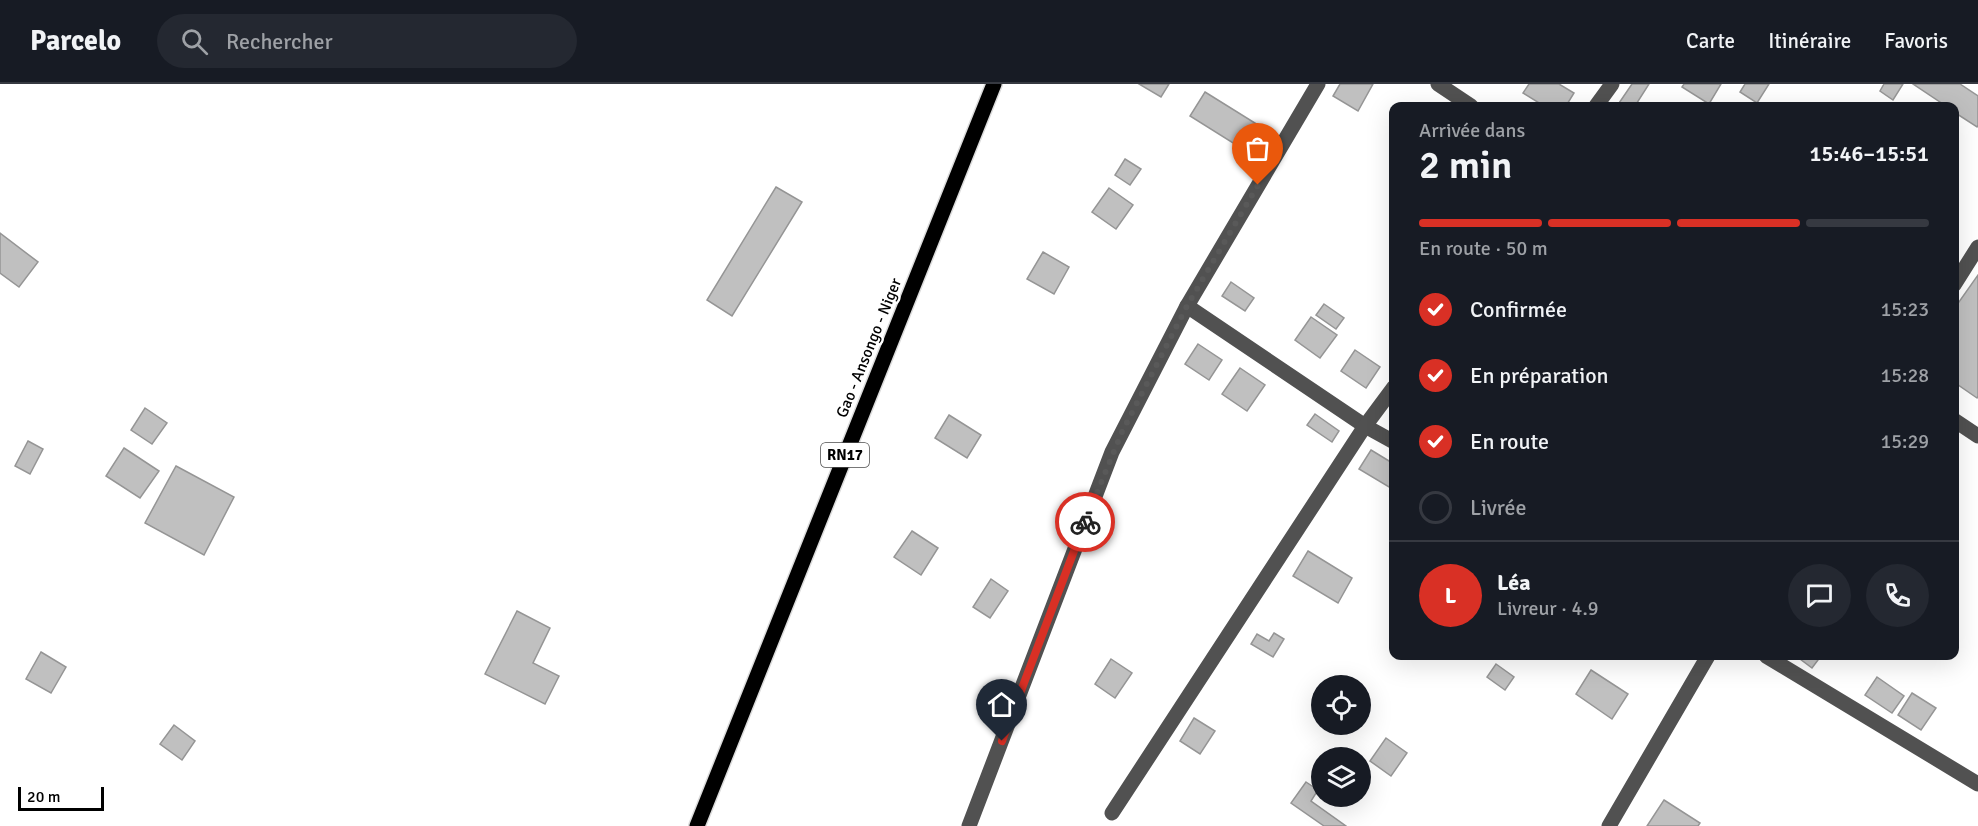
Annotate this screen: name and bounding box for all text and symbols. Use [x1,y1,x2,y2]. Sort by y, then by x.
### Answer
search box [157,14,577,68]
text: Parcelo [30,24,121,58]
icon: search [178,25,211,58]
text: Rechercher [226,28,333,55]
text: Carte [1686,28,1735,54]
text: Itinéraire [1768,28,1851,54]
text: Favoris [1884,28,1948,54]
text: Arrivée dans [1419,118,1525,143]
pin [1232,123,1283,185]
icon: bag [1241,132,1274,165]
text: 15:46–15:51 [1810,140,1929,167]
text: 2 min [1419,141,1512,189]
text: En route · 50 m [1419,236,1548,261]
street label: Gao - Ansongo - Niger [832,275,906,421]
icon: check [1419,293,1452,326]
text: Confirmée [1470,296,1567,323]
text: 15:23 [1880,297,1929,322]
icon: check [1419,359,1452,392]
text: En préparation [1470,362,1609,389]
text: 15:28 [1880,363,1929,388]
icon: check [1419,425,1452,458]
text: En route [1470,428,1549,455]
text: 15:29 [1880,429,1929,454]
road number: RN17 [821,443,869,467]
courier [1055,492,1115,552]
text: Livrée [1470,494,1527,521]
icon: bike [1069,506,1102,539]
button: chat [1788,564,1851,627]
button: phone [1866,564,1929,627]
text: Léa [1497,569,1531,596]
text: L [1445,582,1456,609]
text: Livreur · 4.9 [1497,596,1598,621]
map controls [1311,675,1371,807]
button: locate [1311,675,1371,735]
pin [976,679,1027,741]
icon: home [985,688,1018,721]
button: layers [1311,747,1371,807]
scale bar [18,784,104,812]
text: 20 m [27,787,61,807]

